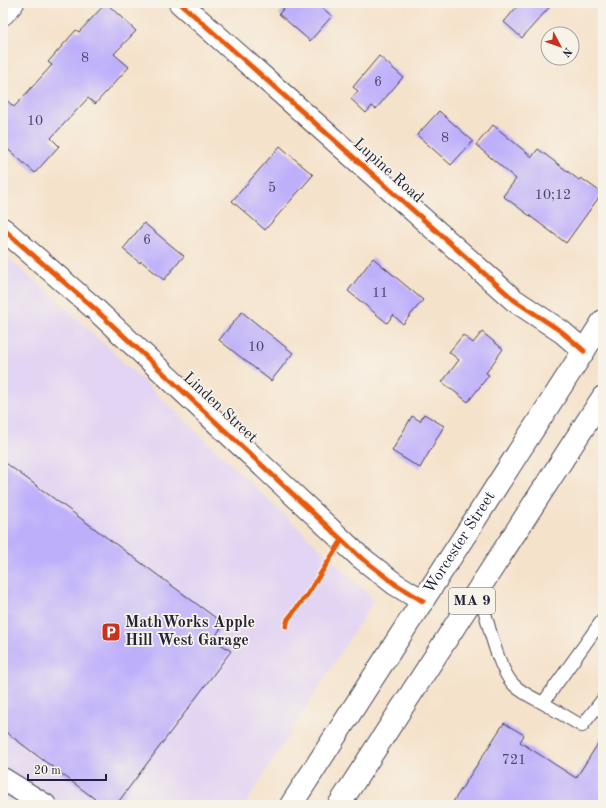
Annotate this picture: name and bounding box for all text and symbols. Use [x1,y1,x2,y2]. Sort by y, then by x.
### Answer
north arrow [540,26,580,66]
text: N [559,45,573,59]
house number: 8 [81,51,89,65]
house number: 6 [374,75,382,89]
house number: 10 [27,114,43,128]
house number: 8 [441,131,449,145]
street label: Lupine Road [350,136,426,206]
house number: 5 [268,181,276,195]
house number: 10;12 [535,188,571,202]
house number: 6 [143,233,151,247]
house number: 11 [372,286,388,300]
house number: 10 [248,340,264,354]
street label: Linden Street [180,370,260,446]
street label: Worcester Street [421,489,499,597]
road number: MA 9 [449,588,495,614]
place label: MathWorks Apple Hill West Garage [125,615,255,649]
parking icon: MathWorks Apple Hill West Garage [100,621,122,643]
house number: 721 [502,753,526,767]
scale bar [28,756,106,782]
text: 20 m [34,765,61,777]

